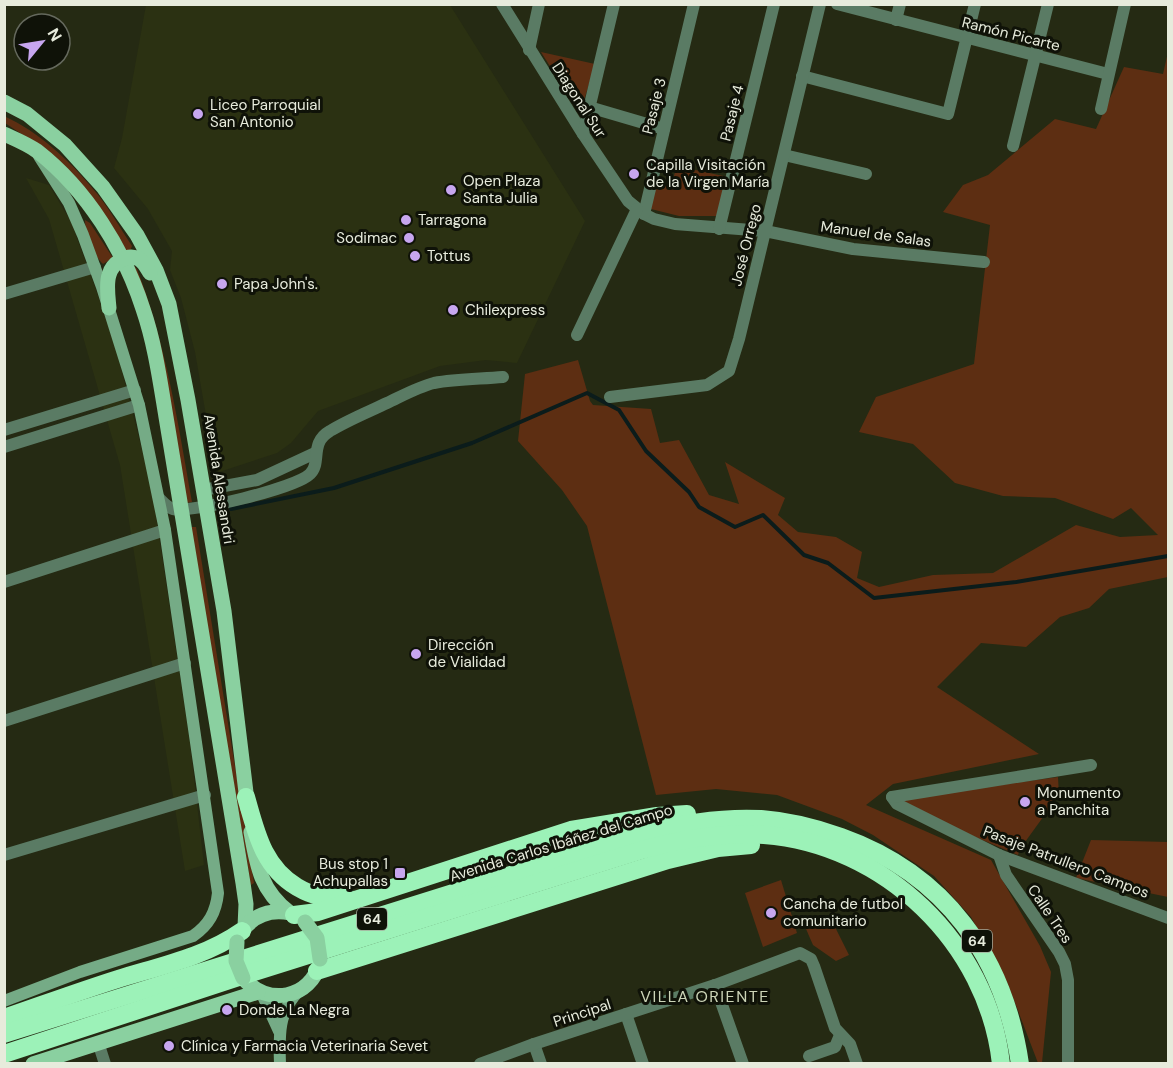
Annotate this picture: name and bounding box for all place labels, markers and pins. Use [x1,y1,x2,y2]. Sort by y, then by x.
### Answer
place label: Liceo Parroquial San Antonio [210,95,321,132]
marker: Liceo Parroquial San Antonio [191,107,205,121]
place label: Capilla Visitación de la Virgen María [646,155,769,192]
marker: Capilla Visitación de la Virgen María [627,167,641,181]
place label: Open Plaza Santa Julia [463,171,540,208]
marker: Open Plaza Santa Julia [444,183,458,197]
place label: Tarragona [418,210,486,230]
marker: Tarragona [399,213,413,227]
place label: Sodimac [336,228,397,248]
marker: Sodimac [402,231,416,245]
place label: Tottus [427,246,471,266]
marker: Tottus [408,249,422,263]
place label: Papa John's. [234,274,318,294]
marker: Papa John's. [215,277,229,291]
place label: Chilexpress [465,300,545,320]
marker: Chilexpress [446,303,460,317]
place label: Dirección de Vialidad [428,635,506,672]
marker: Dirección de Vialidad [409,647,423,661]
place label: Monumento a Panchita [1037,783,1121,820]
marker: Monumento a Panchita [1018,795,1032,809]
place label: Bus stop 1 Achupallas [313,854,388,891]
marker: Bus stop 1 Achupallas [393,866,407,880]
place label: Cancha de futbol comunitario [783,894,903,931]
marker: Cancha de futbol comunitario [764,906,778,920]
place label: Donde La Negra [239,1000,350,1020]
marker: Donde La Negra [220,1003,234,1017]
place label: Clínica y Farmacia Veterinaria Sevet [181,1036,428,1056]
marker: Clínica y Farmacia Veterinaria Sevet [162,1039,176,1053]

